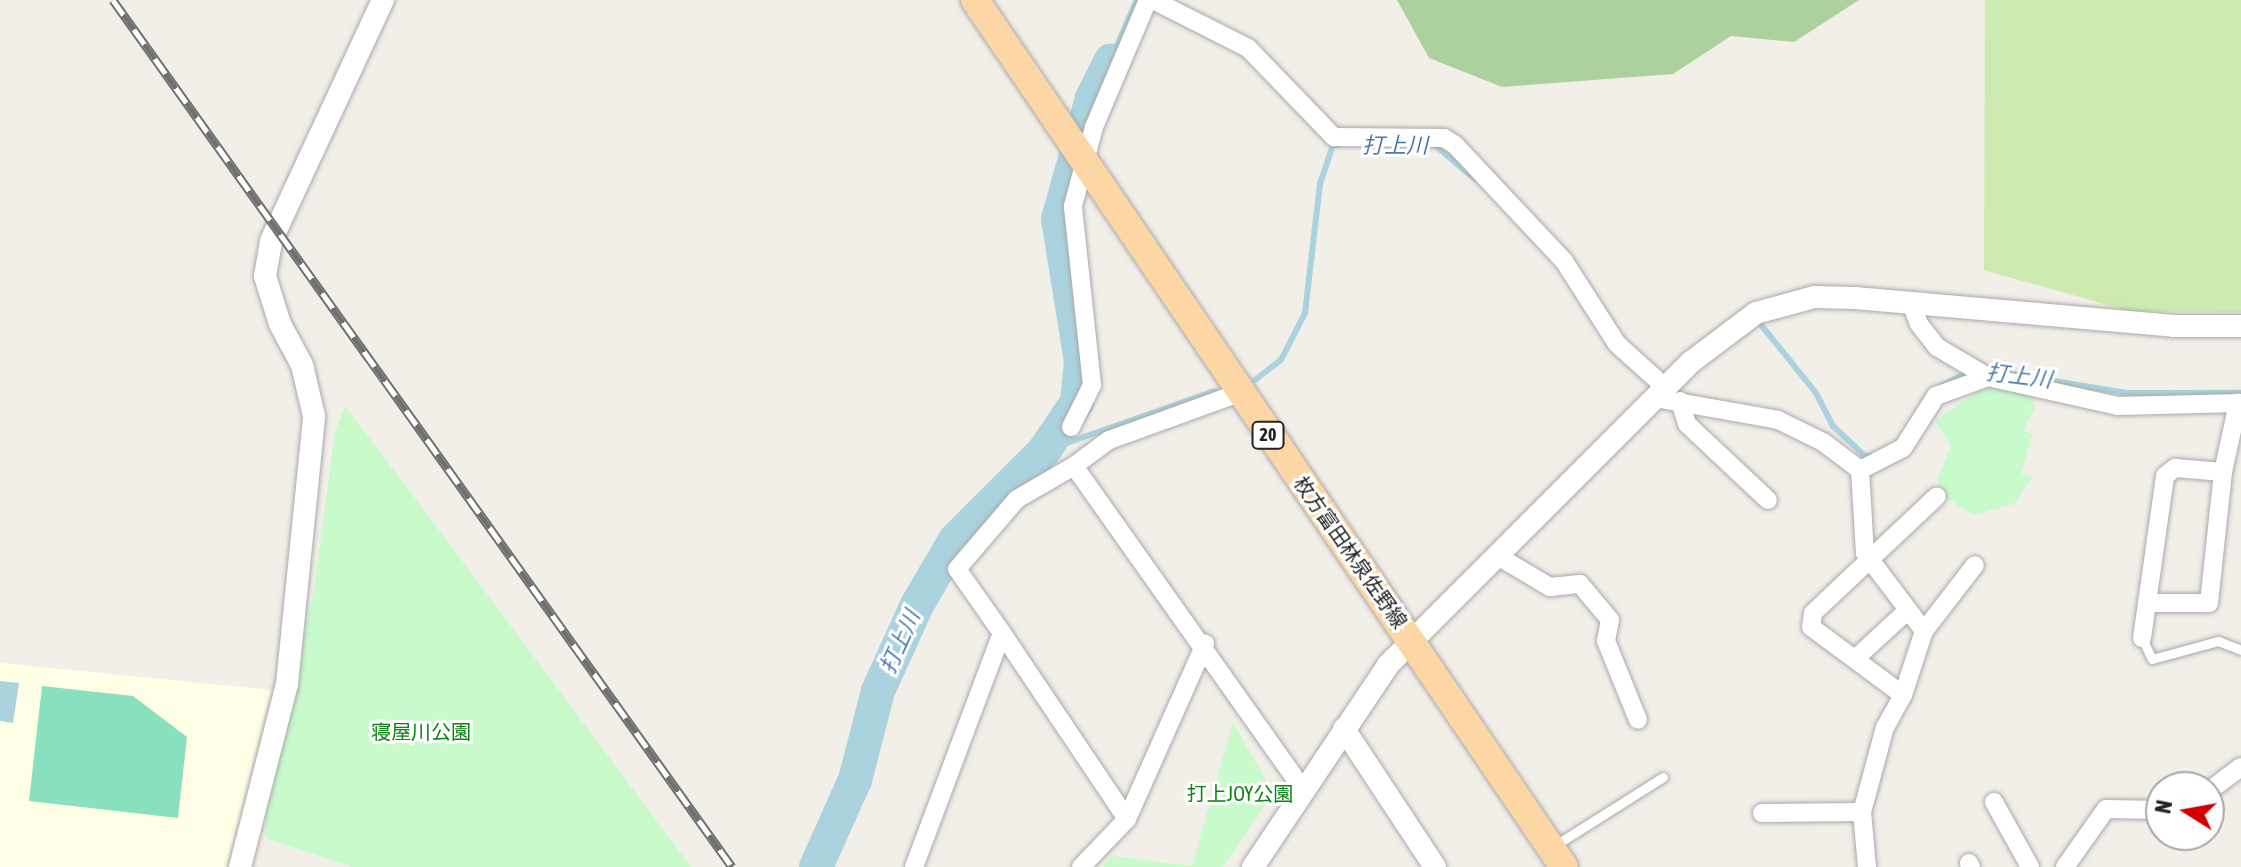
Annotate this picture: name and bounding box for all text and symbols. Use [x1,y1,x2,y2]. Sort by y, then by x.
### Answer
water label: 打上川 [1362,133,1428,159]
water label: 打上川 [1985,359,2053,393]
road number: 20 [1250,421,1286,449]
street label: 枚方富田林泉佐野線 [1290,471,1412,633]
water label: 打上川 [875,606,925,678]
park label: 寝屋川公園 [371,719,471,743]
north arrow [2145,771,2225,851]
park label: 打上JOY公園 [1187,781,1293,805]
text: N [2149,798,2177,816]

